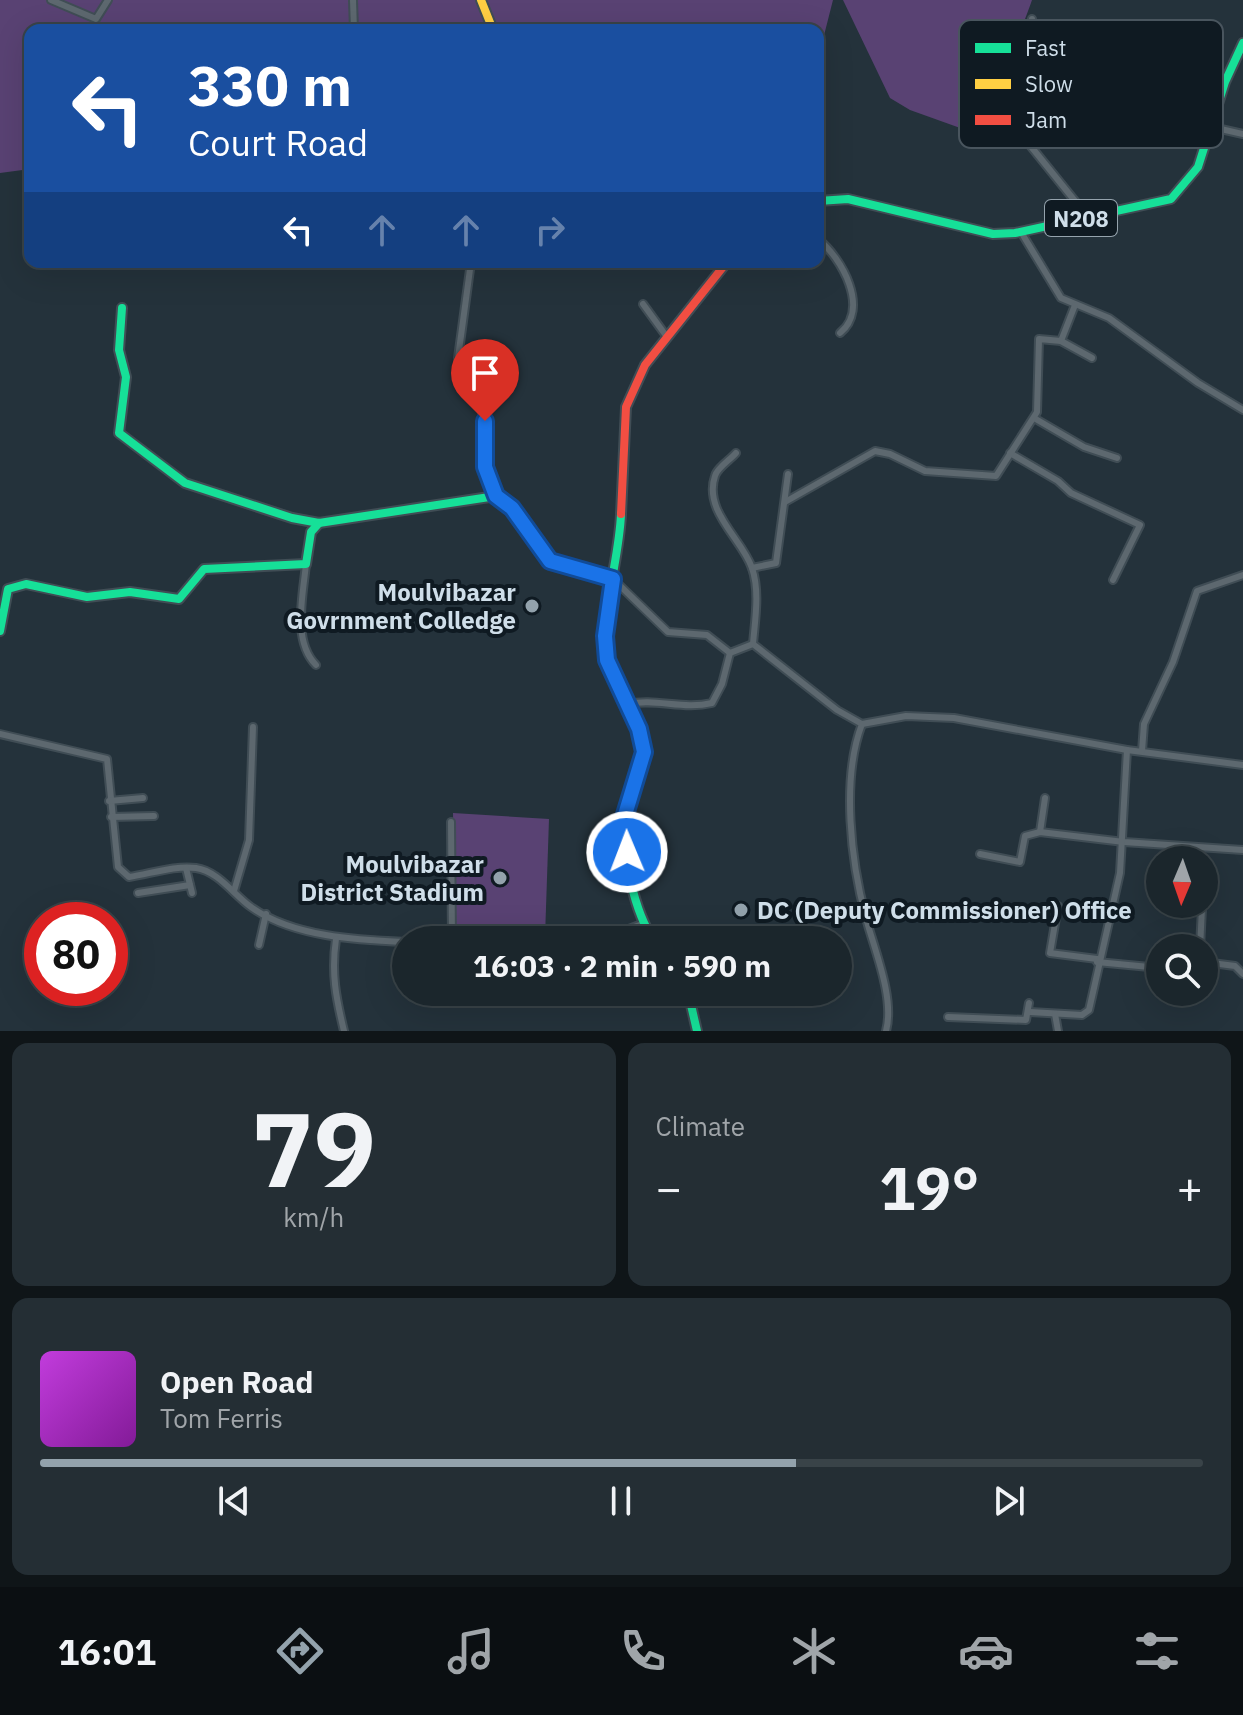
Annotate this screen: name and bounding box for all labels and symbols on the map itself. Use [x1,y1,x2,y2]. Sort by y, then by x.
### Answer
legend [959,20,1223,148]
text: Fast [1025,33,1066,62]
text: Slow [1025,69,1073,98]
text: Jam [1025,105,1067,134]
road number: N208 [1045,200,1117,236]
pin [451,339,519,421]
place label: Moulvibazar Govrnment Colledge [286,576,516,636]
marker: Moulvibazar Govrnment Colledge [523,597,541,615]
position arrow [585,810,669,894]
north arrow [1146,846,1218,918]
place label: Moulvibazar District Stadium [301,848,484,908]
marker: Moulvibazar District Stadium [491,869,509,887]
place label: DC (Deputy Commissioner) Office [757,894,1132,926]
marker: DC (Deputy Commissioner) Office [732,901,750,919]
speed limit sign: 80 [24,902,128,1006]

